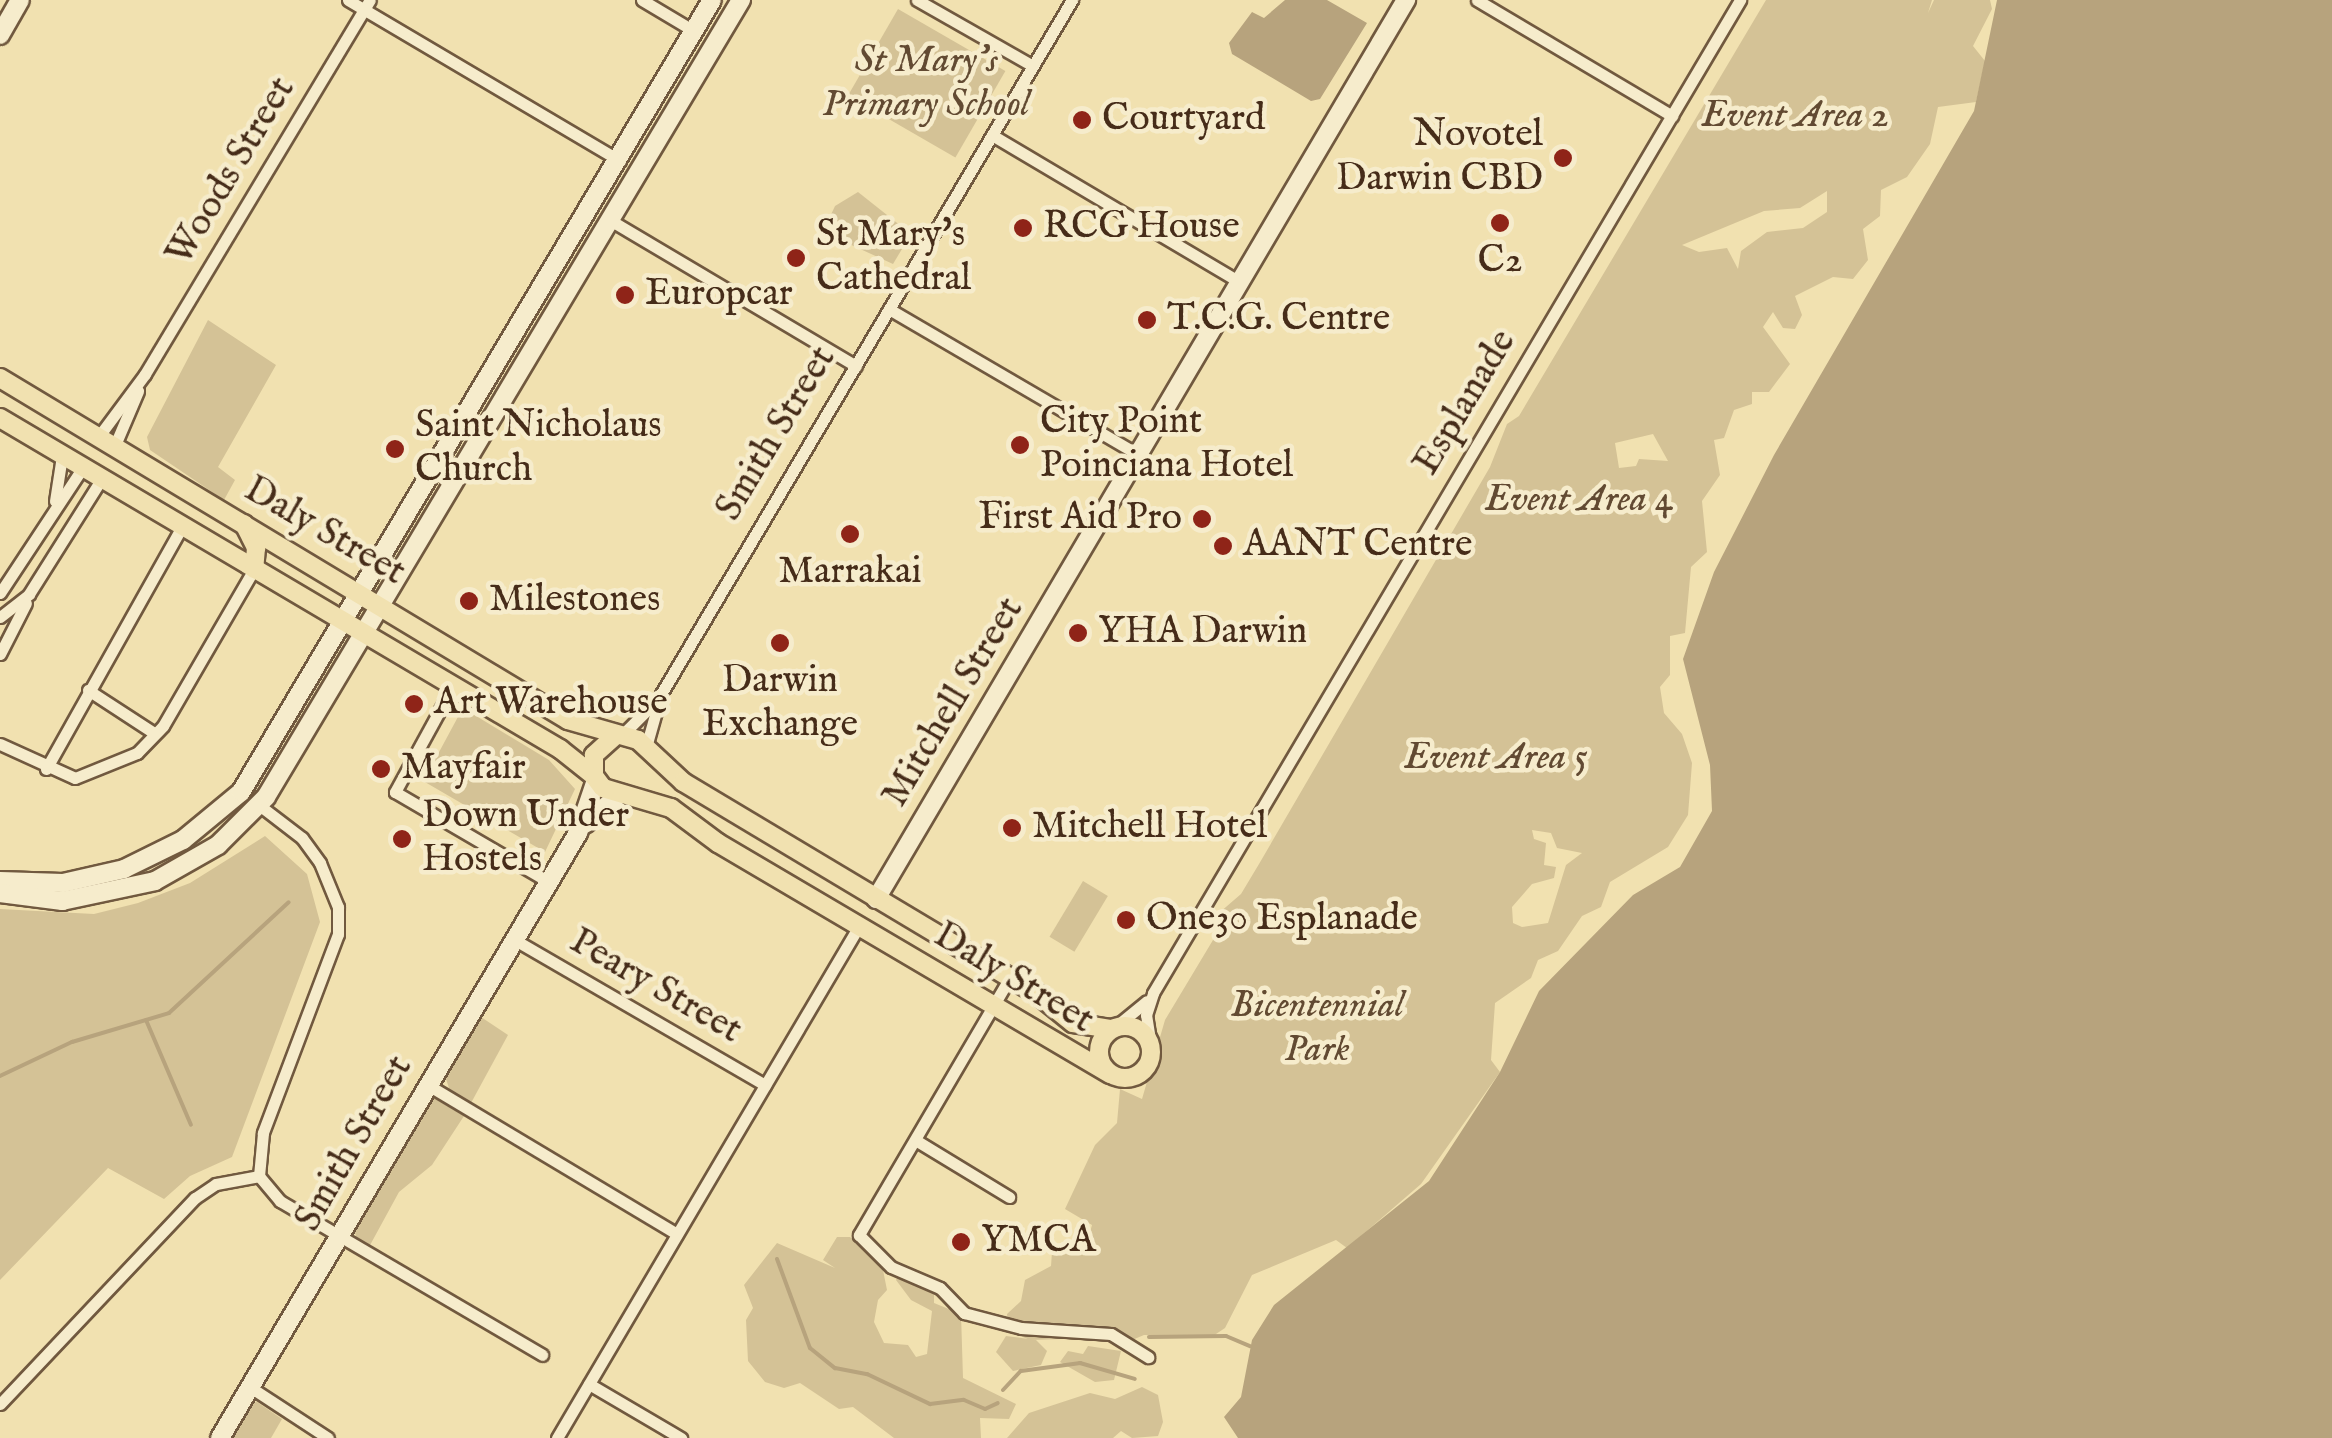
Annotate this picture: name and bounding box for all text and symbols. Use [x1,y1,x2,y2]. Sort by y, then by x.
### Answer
park label: St Mary's Primary School [822,39,1030,128]
street label: Woods Street [158,70,306,274]
park label: Event Area 2 [1701,94,1889,140]
place label: Courtyard [1102,97,1265,143]
marker: Courtyard [1071,109,1093,131]
place label: Novotel Darwin CBD [1336,113,1543,202]
marker: Novotel Darwin CBD [1552,147,1574,169]
place label: RCG House [1043,205,1240,251]
marker: C2 [1489,212,1511,234]
place label: St Mary's Cathedral [816,213,971,302]
marker: RCG House [1012,217,1034,239]
place label: C2 [1478,239,1522,285]
marker: St Mary's Cathedral [785,247,807,269]
place label: Europcar [645,272,793,318]
marker: Europcar [614,284,636,306]
place label: T.C.G. Centre [1167,297,1390,343]
marker: T.C.G. Centre [1136,309,1158,331]
street label: Esplanade [1405,322,1527,484]
street label: Smith Street [707,339,847,529]
place label: City Point Poinciana Hotel [1040,400,1293,489]
place label: Saint Nicholaus Church [415,404,662,494]
marker: City Point Poinciana Hotel [1009,434,1031,456]
marker: Saint Nicholaus Church [384,438,406,460]
street label: Daly Street [235,468,413,596]
park label: Event Area 4 [1485,478,1673,524]
place label: First Aid Pro [978,496,1182,542]
marker: First Aid Pro [1191,508,1213,530]
marker: Marrakai [839,523,861,545]
place label: AANT Centre [1243,523,1472,569]
marker: AANT Centre [1212,535,1234,557]
place label: Marrakai [778,550,922,596]
place label: Milestones [489,578,660,624]
marker: Milestones [458,590,480,612]
street label: Mitchell Street [874,590,1034,816]
place label: YHA Darwin [1098,610,1307,656]
marker: YHA Darwin [1067,622,1089,644]
marker: Darwin Exchange [769,632,791,654]
place label: Darwin Exchange [702,659,858,748]
place label: Art Warehouse [434,681,668,727]
marker: Art Warehouse [403,693,425,715]
park label: Event Area 5 [1404,736,1588,782]
place label: Mayfair [401,746,526,792]
marker: Mayfair [370,758,392,780]
place label: Down Under Hostels [422,794,629,884]
place label: Mitchell Hotel [1032,805,1267,851]
marker: Mitchell Hotel [1001,817,1023,839]
marker: Down Under Hostels [391,828,413,850]
place label: One30 Esplanade [1146,897,1418,943]
marker: One30 Esplanade [1115,909,1137,931]
street label: Daly Street [925,914,1101,1044]
street label: Peary Street [561,920,749,1054]
park label: Bicentennial Park [1230,984,1404,1074]
street label: Smith Street [287,1048,423,1240]
place label: YMCA [981,1219,1096,1265]
marker: YMCA [950,1231,972,1253]

